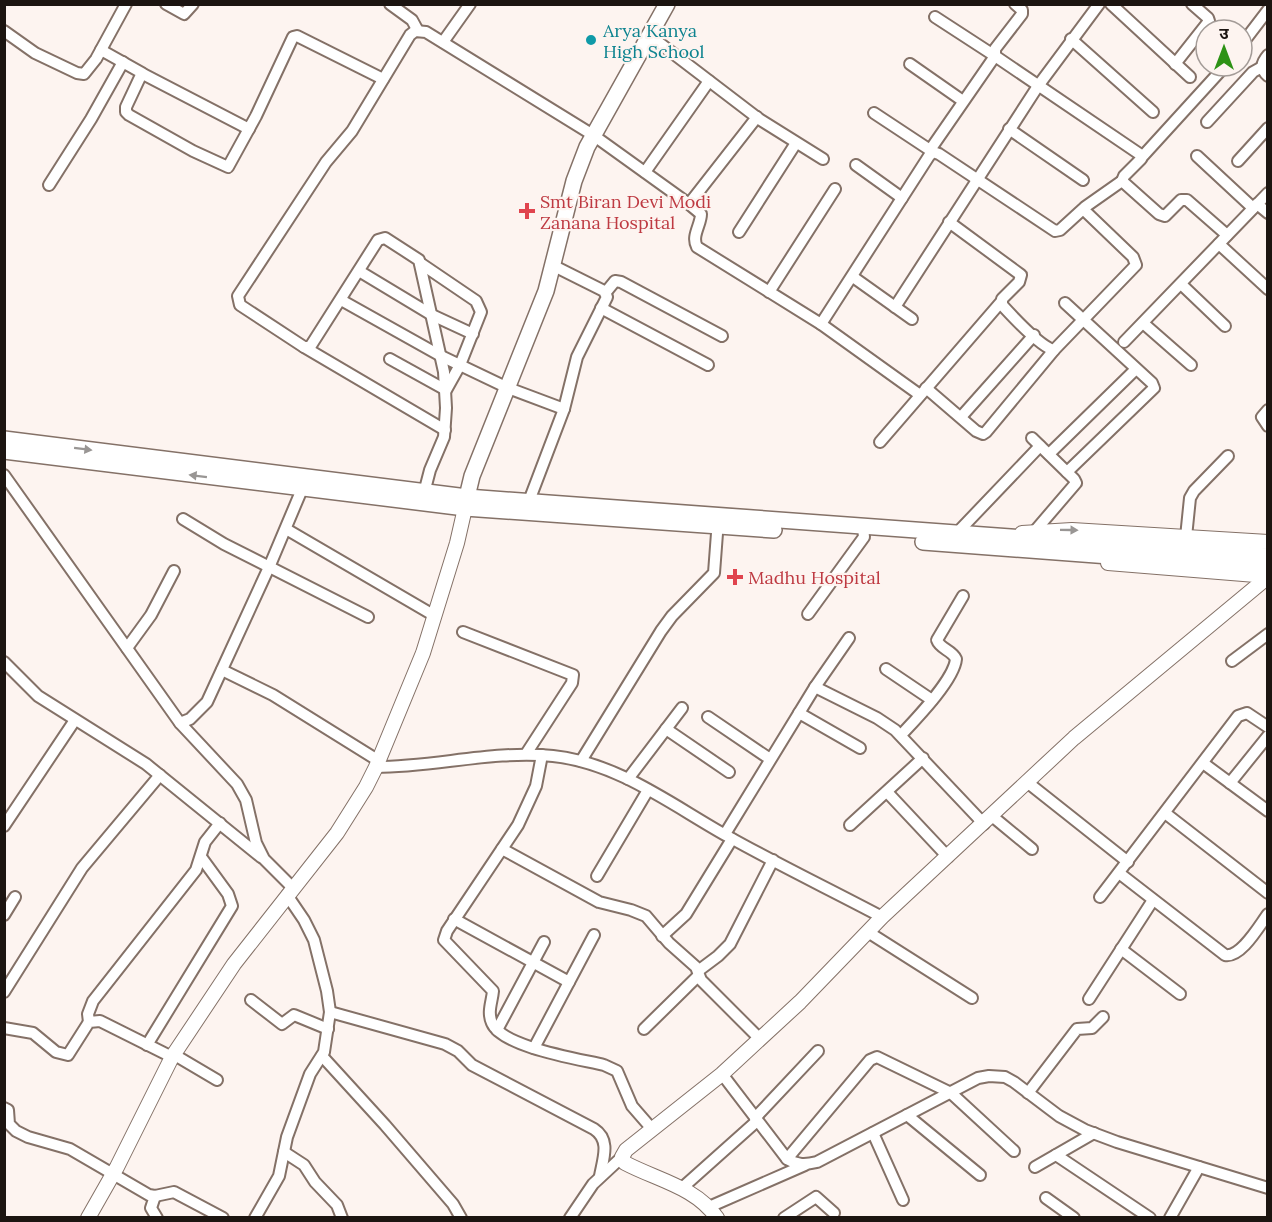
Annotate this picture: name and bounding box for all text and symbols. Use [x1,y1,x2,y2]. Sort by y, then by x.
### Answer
north arrow [1194,18,1254,78]
place label: Arya Kanya High School [602,19,704,63]
text: उ [1219,23,1229,43]
marker: Arya Kanya High School [584,33,598,47]
place label: Smt Biran Devi Modi Zanana Hospital [540,190,711,234]
marker: Smt Biran Devi Modi Zanana Hospital [518,202,536,220]
one-way arrow [74,444,93,454]
one-way arrow [189,471,208,480]
one-way arrow [1060,525,1079,535]
place label: Madhu Hospital [748,566,881,589]
marker: Madhu Hospital [726,568,744,586]

